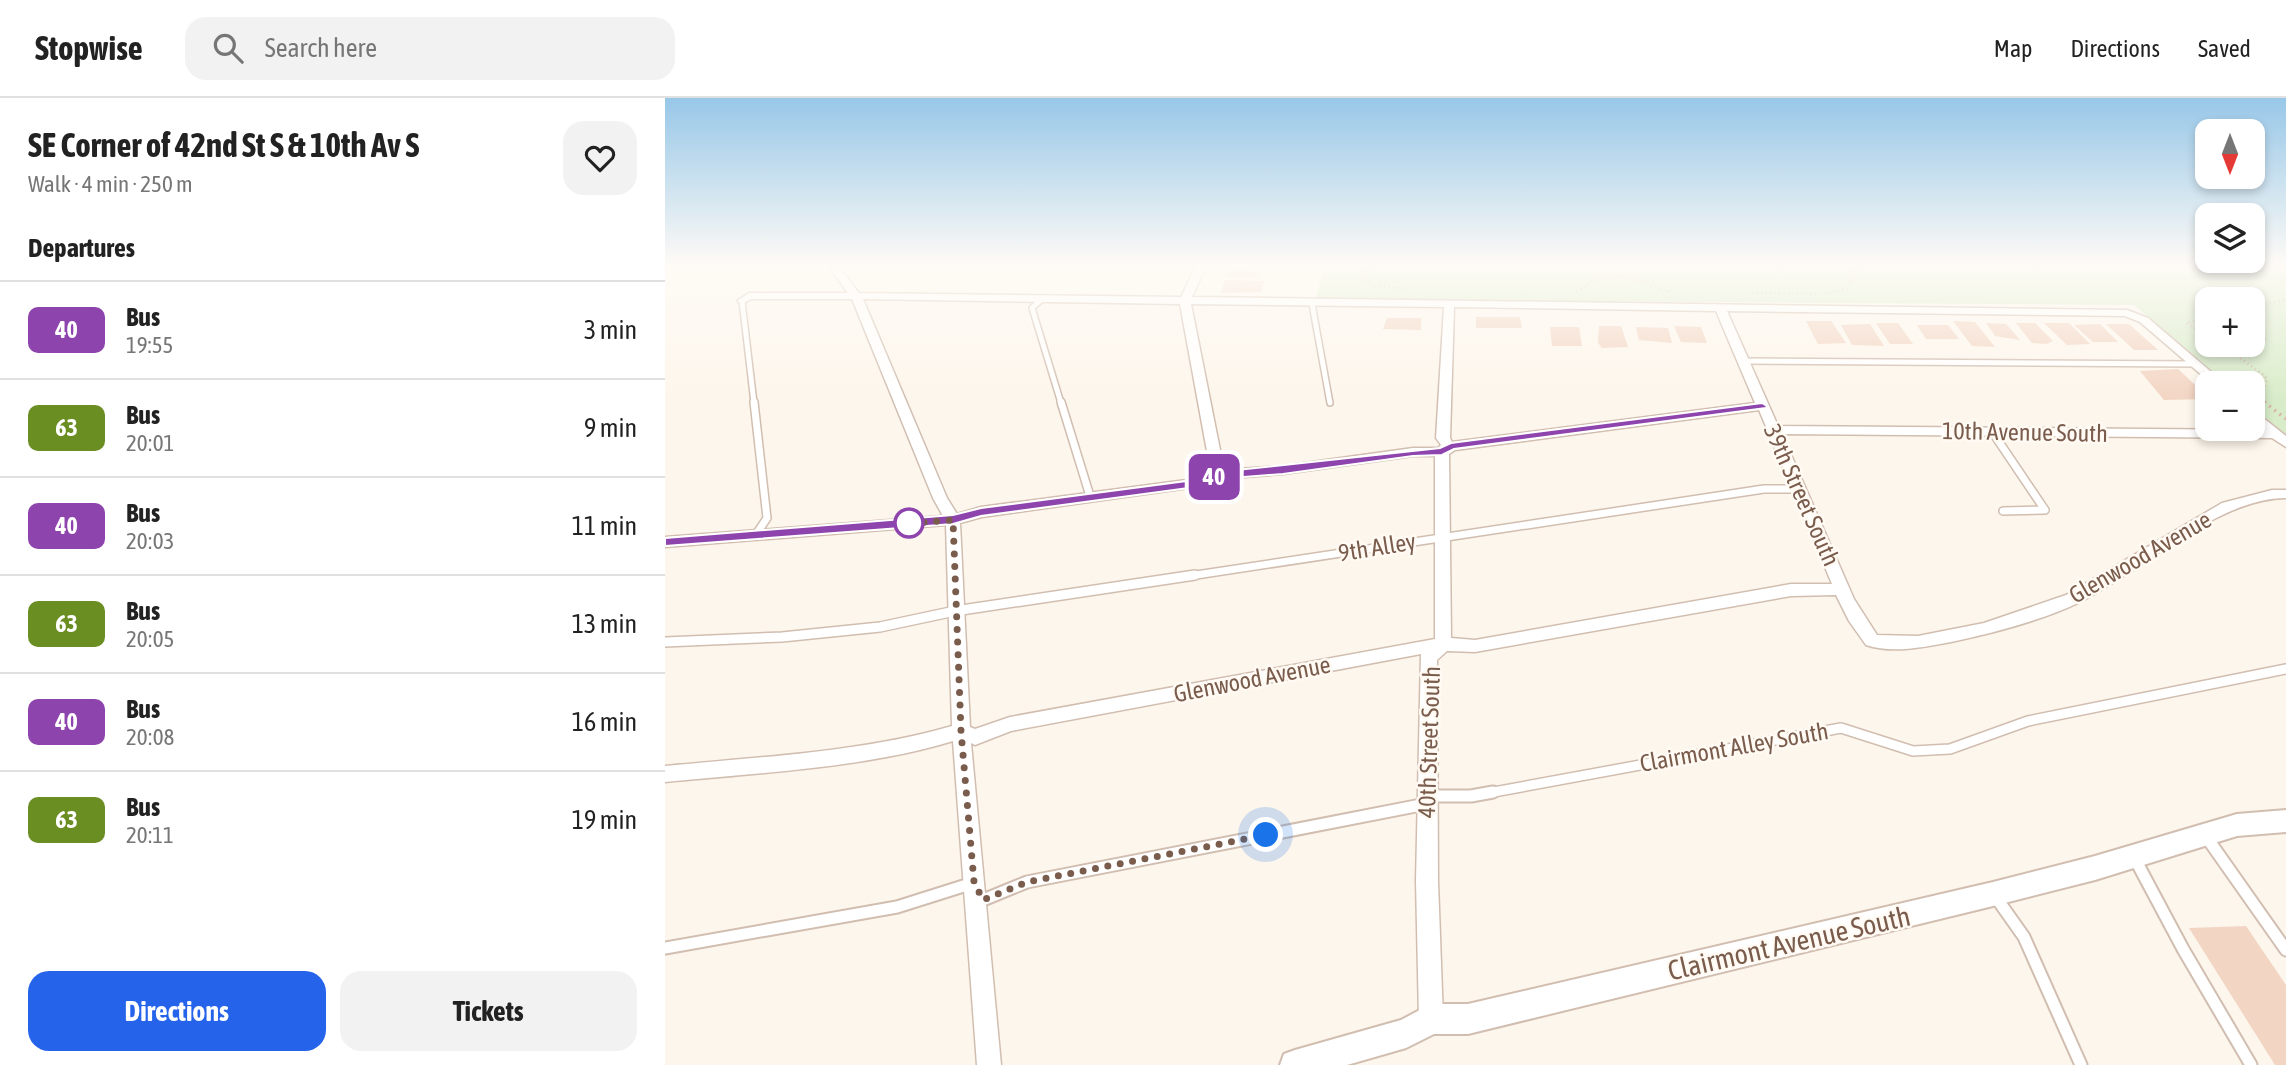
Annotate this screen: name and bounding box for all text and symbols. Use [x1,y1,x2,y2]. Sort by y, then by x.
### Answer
search box [185,17,675,80]
text: Stopwise [35,29,143,67]
icon: search [209,29,247,67]
text: Search here [265,33,377,63]
text: Map [1994,35,2032,62]
text: Directions [2070,35,2160,62]
text: Saved [2198,35,2251,62]
north arrow [2195,119,2265,189]
map controls [2195,119,2265,441]
button: heart [563,121,637,195]
text: SE Corner of 42nd St S & 10th Av S [28,126,419,164]
text: Walk · 4 min · 250 m [28,171,192,197]
button: layers [2195,203,2265,273]
text: Departures [28,233,135,263]
button: + [2195,287,2265,357]
text: Bus [126,302,160,332]
text: 3 min [584,315,637,345]
text: 40 [55,316,78,343]
text: 19:55 [126,332,173,358]
button: − [2195,371,2265,441]
text: Bus [126,400,160,430]
text: 9 min [584,413,637,443]
text: 63 [55,414,78,441]
street label: 10th Avenue South [1942,417,2108,447]
street label: 39th Street South [1759,420,1845,570]
text: 20:01 [126,430,174,456]
line badge: 40 [1183,454,1245,500]
text: 40 [1203,463,1225,490]
text: Bus [126,498,160,528]
street label: Glenwood Avenue [2064,506,2216,608]
unlabelled marker [894,508,924,538]
text: 11 min [572,511,637,541]
text: 40 [55,512,78,539]
text: 20:03 [126,528,174,554]
street label: 9th Alley [1336,528,1418,566]
text: Bus [126,596,160,626]
text: 13 min [572,609,637,639]
text: 63 [55,610,78,637]
text: 20:05 [126,626,174,652]
street label: Glenwood Avenue [1171,651,1333,707]
street label: 40th Street South [1413,666,1445,818]
text: Bus [126,694,160,724]
text: 16 min [572,707,637,737]
text: 40 [55,708,78,735]
street label: Clairmont Alley South [1638,717,1830,777]
text: 20:08 [126,724,174,750]
text: Bus [126,792,160,822]
text: 19 min [572,805,637,835]
text: 63 [55,806,78,833]
your location [1248,817,1283,852]
text: 20:11 [126,822,174,848]
street label: Clairmont Avenue South [1665,900,1913,986]
button: Directions [28,971,326,1051]
button: Tickets [340,971,637,1051]

